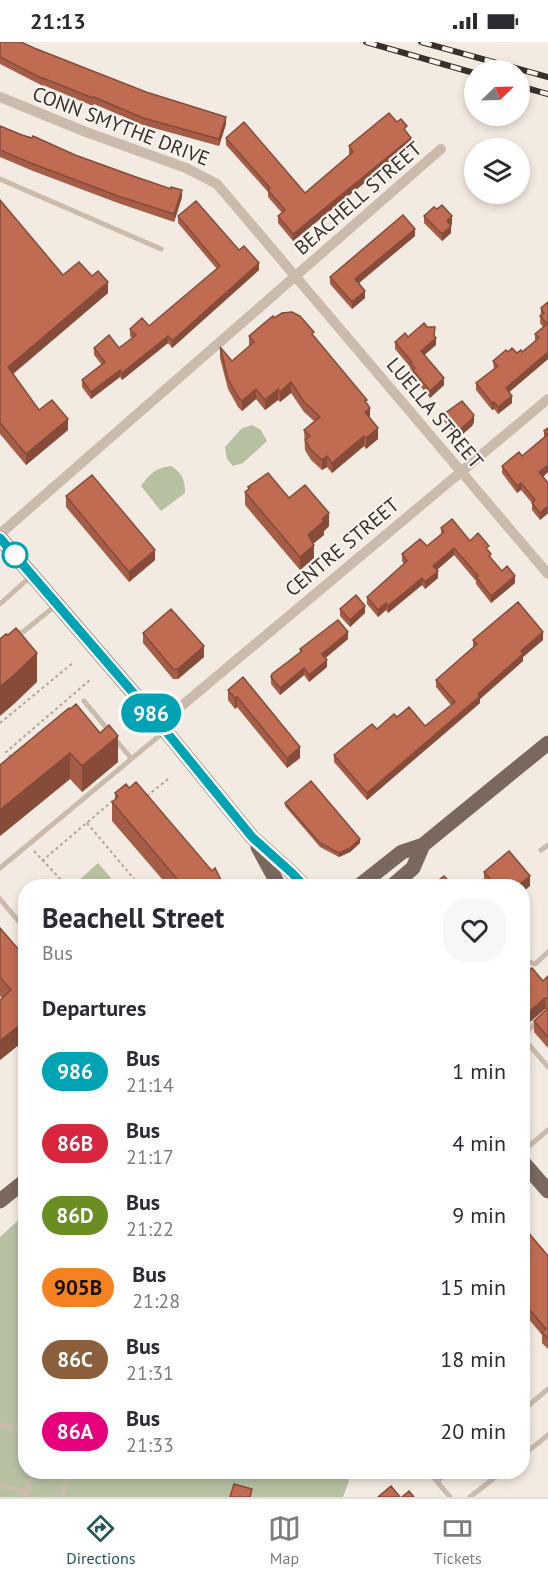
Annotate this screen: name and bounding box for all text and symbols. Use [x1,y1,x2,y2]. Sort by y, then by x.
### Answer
text: 21:13 [30,7,86,35]
north arrow [464,60,530,126]
map controls [464,60,530,204]
street label: CONN SMYTHE DRIVE [29,80,213,172]
street label: BEACHELL STREET [289,136,427,260]
button: layers [464,138,530,204]
street label: LUELLA STREET [381,352,489,474]
street label: CENTRE STREET [280,492,404,602]
unlabelled marker [2,542,28,568]
line badge: 986 [116,694,186,732]
text: 986 [133,700,169,727]
text: Beachell Street [42,899,224,936]
button: heart [443,899,506,962]
text: Bus [42,940,73,966]
text: Departures [42,994,146,1022]
text: Bus [126,1044,160,1072]
text: 1 min [452,1057,506,1085]
text: 986 [57,1058,93,1085]
text: 21:14 [126,1072,174,1098]
text: Bus [126,1116,160,1144]
text: 4 min [452,1129,506,1157]
text: 86B [57,1130,93,1157]
text: 21:17 [126,1144,174,1170]
text: Bus [126,1188,160,1216]
text: 9 min [452,1201,506,1229]
text: 86D [56,1202,94,1229]
text: 21:22 [126,1216,174,1242]
text: Bus [132,1260,166,1288]
text: 15 min [440,1273,506,1301]
text: 905B [54,1274,102,1301]
text: 21:28 [132,1288,180,1314]
text: Bus [126,1332,160,1360]
text: 18 min [440,1345,506,1373]
text: 86C [57,1346,93,1373]
text: 21:31 [126,1360,174,1386]
text: Bus [126,1404,160,1432]
text: 20 min [440,1417,506,1445]
text: 86A [57,1418,93,1445]
text: 21:33 [126,1432,174,1458]
tab: Directions [66,1512,135,1568]
tab: Map [268,1512,301,1568]
tab: Tickets [434,1512,482,1568]

